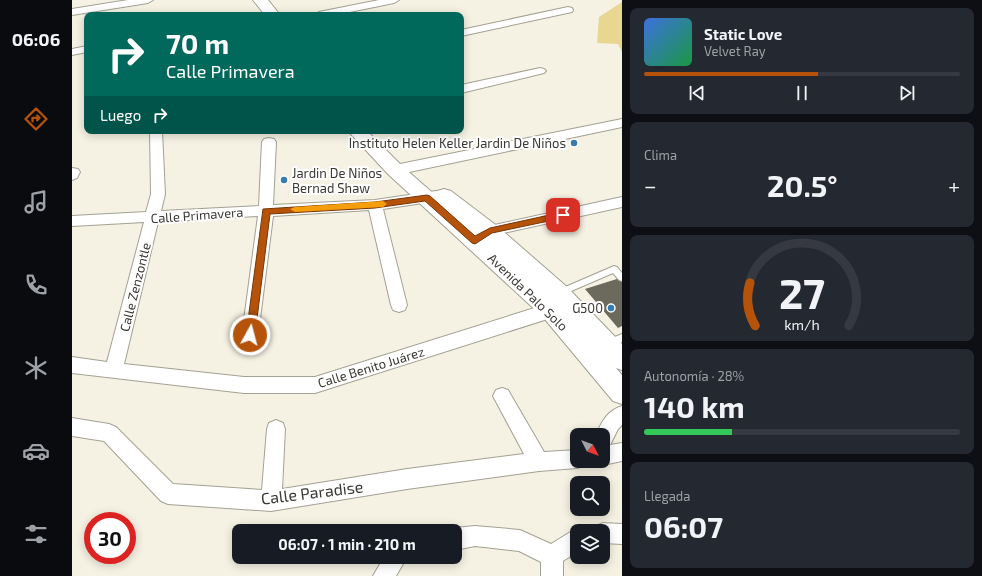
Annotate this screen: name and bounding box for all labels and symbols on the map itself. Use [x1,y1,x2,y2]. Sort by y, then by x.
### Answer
place label: Instituto Helen Keller Jardin De Niños [349,135,566,151]
marker: Instituto Helen Keller Jardin De Niños [569,138,579,148]
place label: Jardin De Niños Bernad Shaw [292,165,382,196]
marker: Jardin De Niños Bernad Shaw [279,175,289,185]
pin [546,198,580,232]
street label: Calle Primavera [150,204,244,226]
street label: Calle Zenzontle [116,241,154,333]
street label: Avenida Palo Solo [485,250,571,334]
place label: G500 [572,300,603,316]
marker: G500 [606,303,616,313]
position arrow [229,314,271,356]
street label: Calle Benito Juárez [316,343,426,391]
north arrow [570,428,610,468]
street label: Calle Paradise [260,476,364,508]
speed limit sign: 30 [84,512,136,564]

